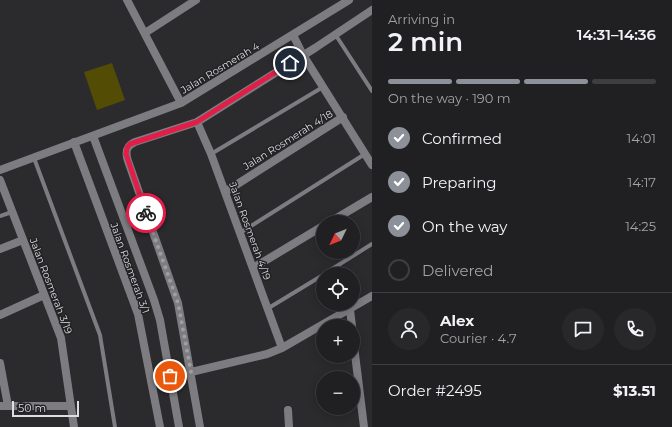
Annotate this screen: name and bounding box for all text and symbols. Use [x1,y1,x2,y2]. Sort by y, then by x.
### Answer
text: Arriving in [388,11,455,27]
text: 14:31–14:36 [577,25,656,44]
text: 2 min [388,26,463,58]
street label: Jalan Rosmerah 4 [177,39,262,97]
pin [273,46,307,80]
icon: home [279,52,301,74]
text: On the way · 190 m [388,90,511,106]
street label: Jalan Rosmerah 4/18 [240,107,335,173]
icon: check [388,127,410,149]
text: Confirmed [422,129,502,148]
text: 14:01 [627,130,656,146]
icon: check [388,171,410,193]
text: Preparing [422,173,497,192]
text: 14:17 [628,174,656,190]
street label: Jalan Rosmerah 4/19 [226,179,274,282]
courier [126,193,166,233]
icon: bike [135,202,157,224]
north arrow [316,215,360,259]
map controls [316,215,360,415]
icon: check [388,215,410,237]
text: On the way [422,217,507,236]
text: 14:25 [625,218,656,234]
street label: Jalan Rosmerah 3/1 [107,220,152,315]
street label: Jalan Rosmerah 3/19 [26,235,75,336]
text: Delivered [422,261,494,280]
button: locate [316,267,360,311]
button: person [388,308,430,350]
button: chat [562,308,604,350]
button: phone [614,308,656,350]
text: Alex [440,311,474,330]
button: + [316,319,360,363]
text: Courier · 4.7 [440,330,517,346]
pin [153,359,187,393]
icon: bag [159,365,181,387]
button: − [316,371,360,415]
text: Order #2495 [388,381,482,400]
text: $13.51 [613,381,656,400]
scale bar [12,399,79,418]
text: 50 m [18,401,46,415]

